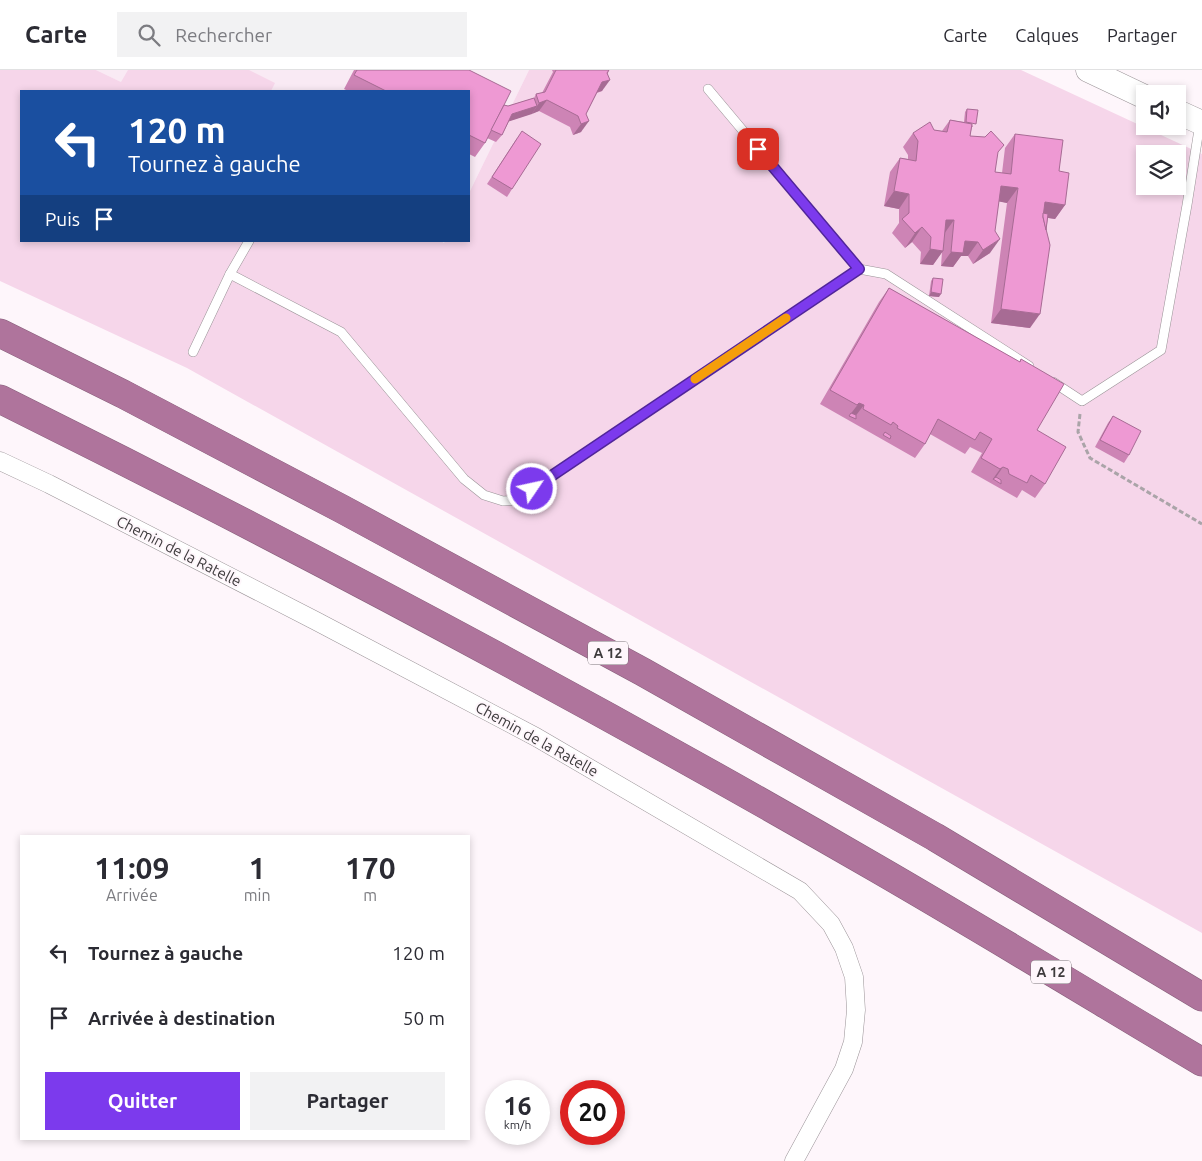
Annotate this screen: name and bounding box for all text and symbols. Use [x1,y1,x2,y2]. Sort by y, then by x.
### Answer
search box [117,12,467,57]
text: Carte [25,21,87,48]
icon: search [135,21,163,49]
text: Rechercher [175,24,272,46]
text: Carte [943,25,987,45]
text: Calques [1015,25,1079,45]
text: Partager [1107,25,1177,45]
map controls [1136,85,1186,195]
button: sound [1136,85,1186,135]
icon: left [45,110,110,175]
text: 120 m [128,110,226,150]
pin [737,128,779,170]
icon: arrive [744,135,772,163]
button: layers [1136,145,1186,195]
text: Tournez à gauche [128,151,301,176]
icon: arrive [90,205,118,233]
text: Puis [45,208,80,230]
position arrow [505,462,557,514]
street label: Chemin de la Ratelle [114,512,244,590]
road number: A 12 [588,642,628,664]
street label: Chemin de la Ratelle [473,698,601,780]
text: 11:09 [94,851,169,885]
text: 1 [249,851,266,885]
text: 170 [345,851,396,885]
text: Arrivée [106,886,158,904]
text: min [244,886,271,904]
text: m [363,886,377,904]
icon: left [45,939,73,967]
text: Tournez à gauche [88,942,243,964]
text: 120 m [392,942,445,964]
road number: A 12 [1031,960,1071,984]
icon: arrive [45,1004,73,1032]
text: Arrivée à destination [88,1007,275,1029]
text: 50 m [403,1007,445,1029]
button: Quitter [45,1072,240,1130]
button: Partager [250,1072,445,1130]
speed limit sign: 20 [560,1080,625,1145]
text: 16 [503,1092,532,1120]
text: km/h [504,1118,531,1131]

